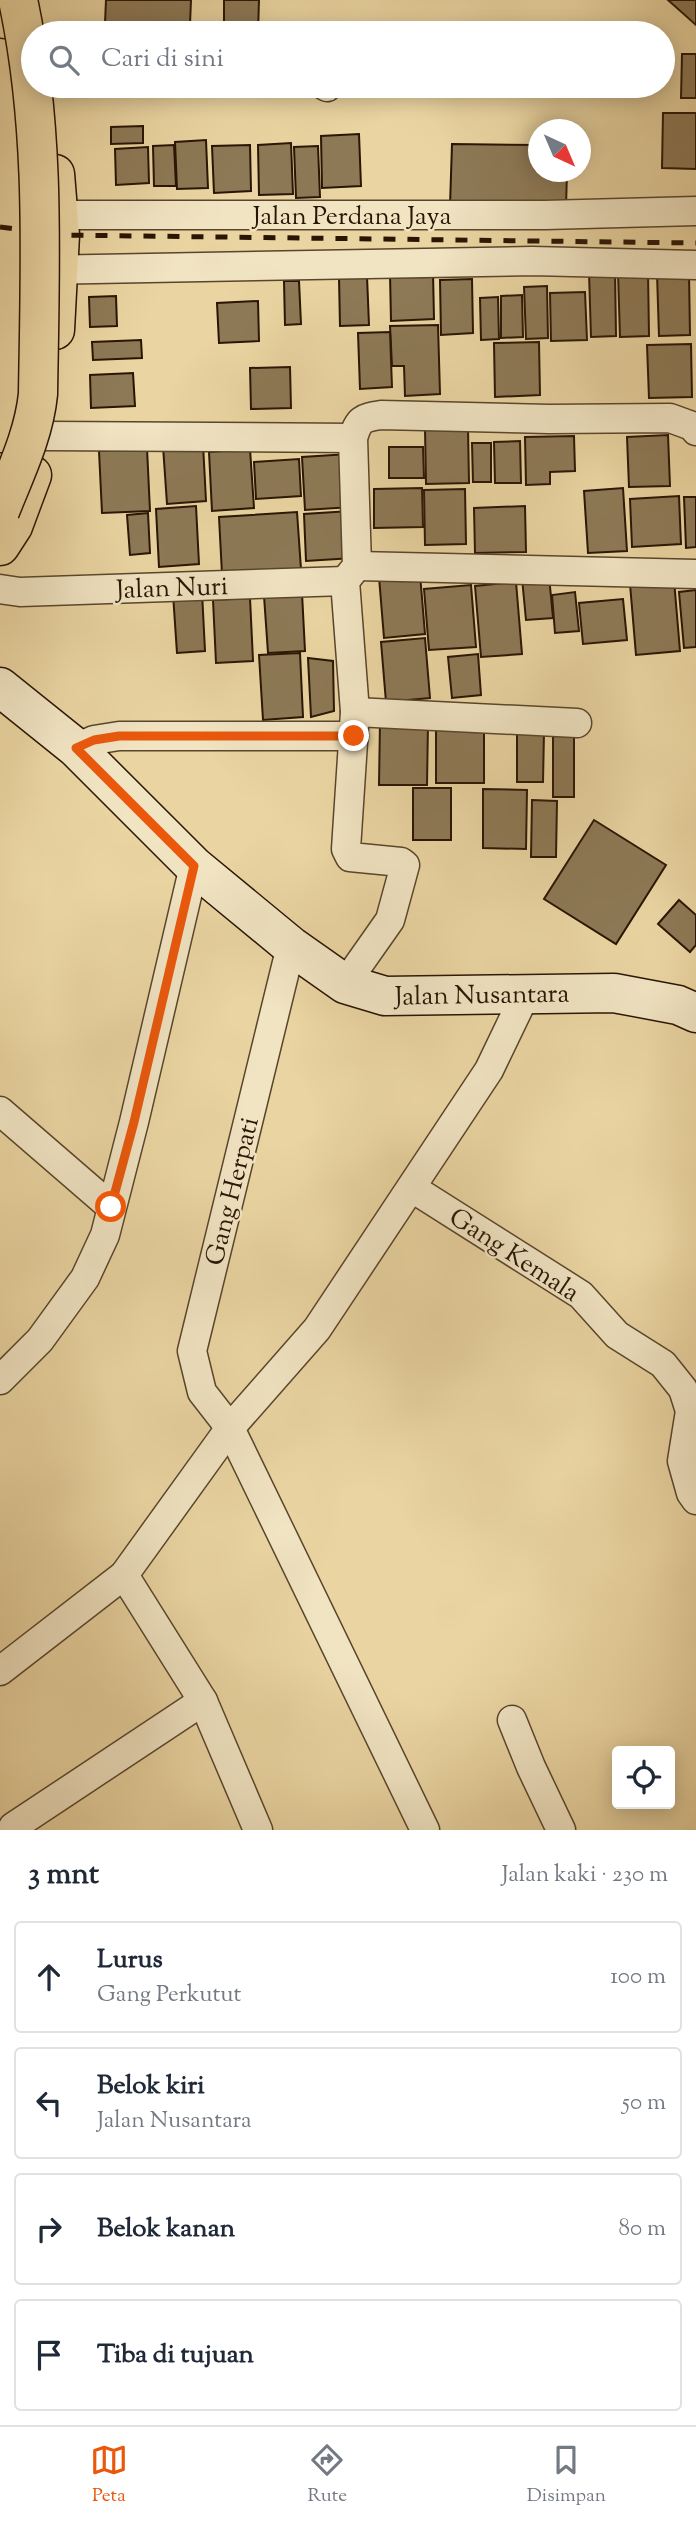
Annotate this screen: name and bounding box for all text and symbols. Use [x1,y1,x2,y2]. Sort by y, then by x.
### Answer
search box [21,21,675,98]
icon: search [45,41,83,79]
text: Cari di sini [101,41,224,78]
north arrow [528,119,591,182]
street label: Jalan Perdana Jaya [251,199,451,236]
street label: Jalan Nuri [113,569,229,610]
route end [338,720,369,751]
street label: Jalan Nusantara [392,976,570,1017]
street label: Gang Herpati [197,1114,270,1270]
route start [95,1191,126,1222]
street label: Gang Kemala [441,1200,586,1312]
map controls [612,1746,675,1809]
button: locate [612,1746,675,1809]
text: 3 mnt [28,1854,99,1897]
text: Jalan kaki · 230 m [501,1859,668,1892]
text: Lurus [97,1942,163,1979]
icon: ahead [30,1958,68,1996]
text: 100 m [610,1961,666,1994]
text: Gang Perkutut [97,1979,241,2012]
text: Belok kiri [97,2068,205,2105]
icon: left [30,2084,68,2122]
text: 50 m [622,2087,666,2120]
text: Jalan Nusantara [97,2105,252,2138]
icon: right [30,2210,68,2248]
text: Belok kanan [97,2211,235,2248]
text: 80 m [618,2213,666,2246]
icon: arrive [30,2336,68,2374]
text: Tiba di tujuan [97,2337,254,2374]
tab: Peta [90,2441,128,2510]
tab: Rute [308,2441,347,2510]
tab: Disimpan [527,2441,606,2510]

